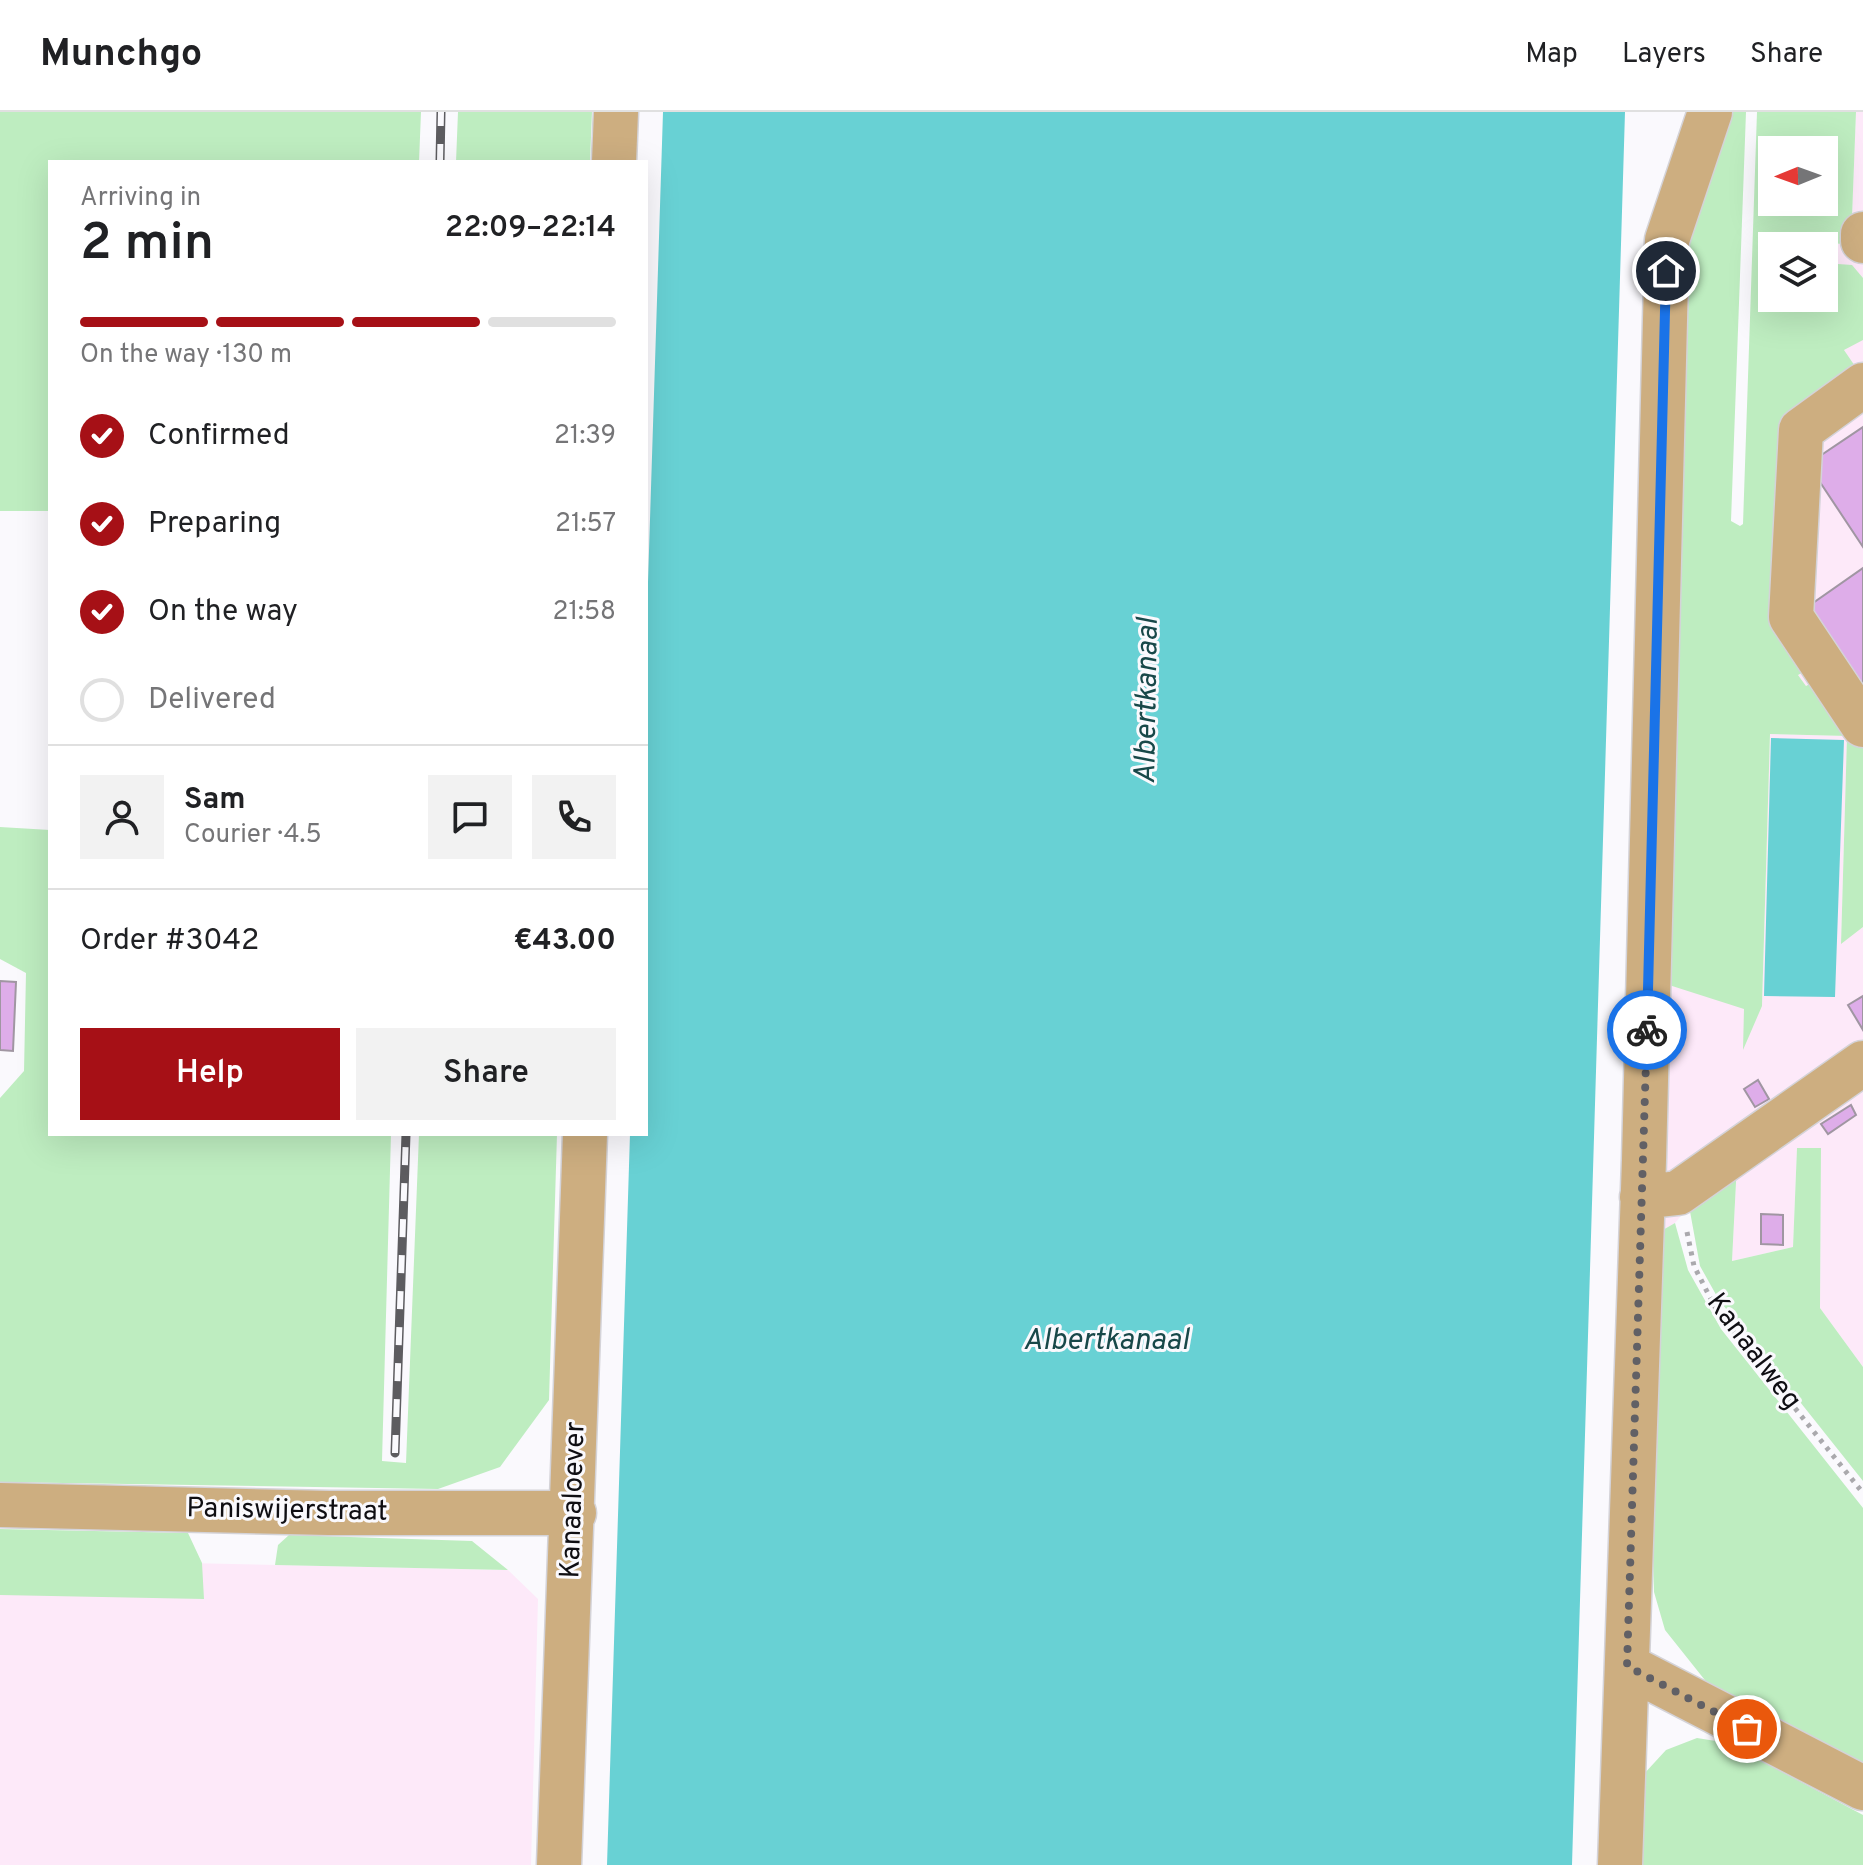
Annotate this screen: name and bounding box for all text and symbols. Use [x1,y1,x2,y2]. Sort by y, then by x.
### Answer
text: Munchgo [40,31,202,80]
text: Map [1525,37,1578,73]
text: Layers [1622,37,1706,73]
text: Share [1750,37,1823,73]
north arrow [1758,136,1838,216]
map controls [1758,136,1838,312]
text: Arriving in [80,182,201,215]
text: 22:09–22:14 [445,210,616,247]
text: 2 min [80,212,214,278]
button: layers [1758,232,1838,312]
pin [1632,237,1700,305]
icon: home [1644,249,1688,293]
text: On the way · 130 m [80,339,292,372]
icon: check [80,414,124,458]
text: Confirmed [148,418,290,455]
text: 21:39 [554,420,616,453]
icon: check [80,502,124,546]
text: Preparing [148,506,281,543]
text: 21:57 [555,508,616,541]
icon: check [80,590,124,634]
text: On the way [148,594,298,631]
text: 21:58 [553,596,616,629]
water label: Albertkanaal [1128,616,1168,784]
text: Delivered [148,682,276,719]
button: person [80,775,164,859]
button: chat [428,775,512,859]
button: phone [532,775,616,859]
text: Sam [184,782,246,819]
text: Courier · 4.5 [184,819,322,852]
text: Order #3042 [80,923,259,960]
text: €43.00 [514,923,616,960]
courier [1607,990,1687,1070]
icon: bike [1625,1008,1669,1052]
button: Help [80,1028,340,1120]
button: Share [356,1028,616,1120]
street label: Kanaalweg [1697,1286,1809,1418]
water label: Albertkanaal [1023,1323,1190,1360]
street label: Kanaaloever [553,1421,595,1579]
street label: Paniswijerstraat [186,1491,388,1531]
pin [1713,1695,1781,1763]
icon: bag [1725,1707,1769,1751]

